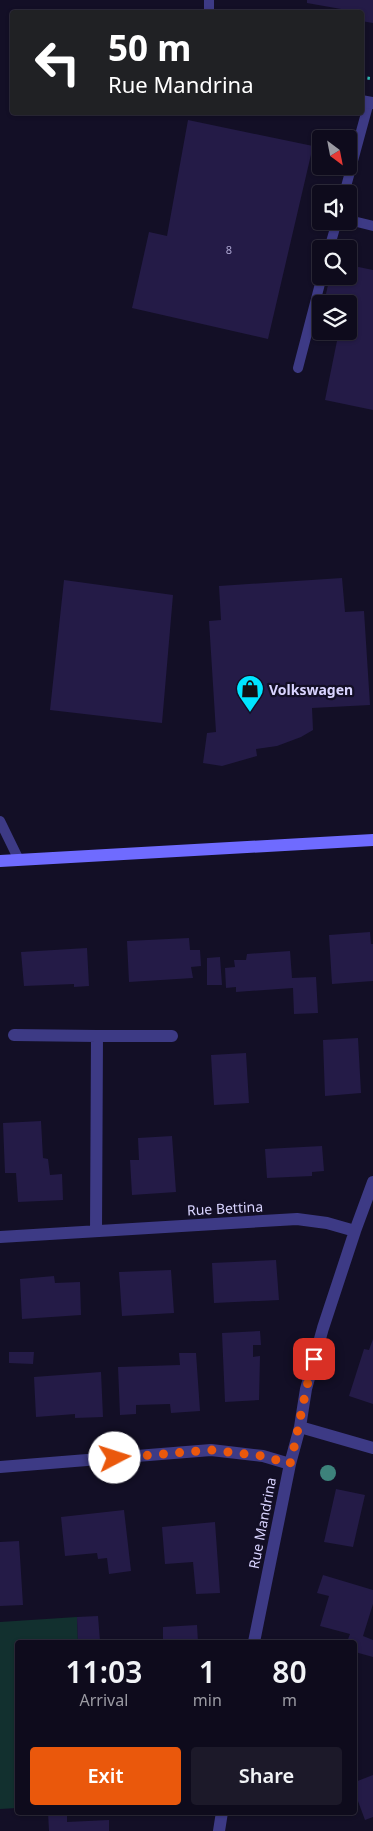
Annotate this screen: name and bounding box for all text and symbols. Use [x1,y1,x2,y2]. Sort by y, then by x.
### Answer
text: 50 m [108,24,191,71]
icon: left [25,30,90,95]
text: Rue Mandrina [108,69,254,99]
north arrow [312,130,358,175]
map controls [312,130,357,340]
button: sound [312,185,357,230]
button: search [312,240,357,285]
house number: 8 [226,242,232,257]
button: layers [312,295,357,340]
shop icon: Volkswagen [235,674,265,713]
place label: Volkswagen [269,680,353,699]
street label: Rue Bettina [186,1197,264,1219]
pin [293,1338,335,1380]
icon: arrive [300,1345,328,1373]
position arrow [88,1431,140,1483]
street label: Rue Mandrina [244,1476,280,1570]
text: 11:03 [65,1651,142,1692]
text: 1 [199,1651,216,1692]
text: 80 [272,1651,307,1692]
text: Arrival [79,1689,128,1711]
text: min [193,1689,222,1711]
text: m [282,1689,297,1711]
button: Exit [30,1747,181,1805]
button: Share [191,1747,342,1805]

